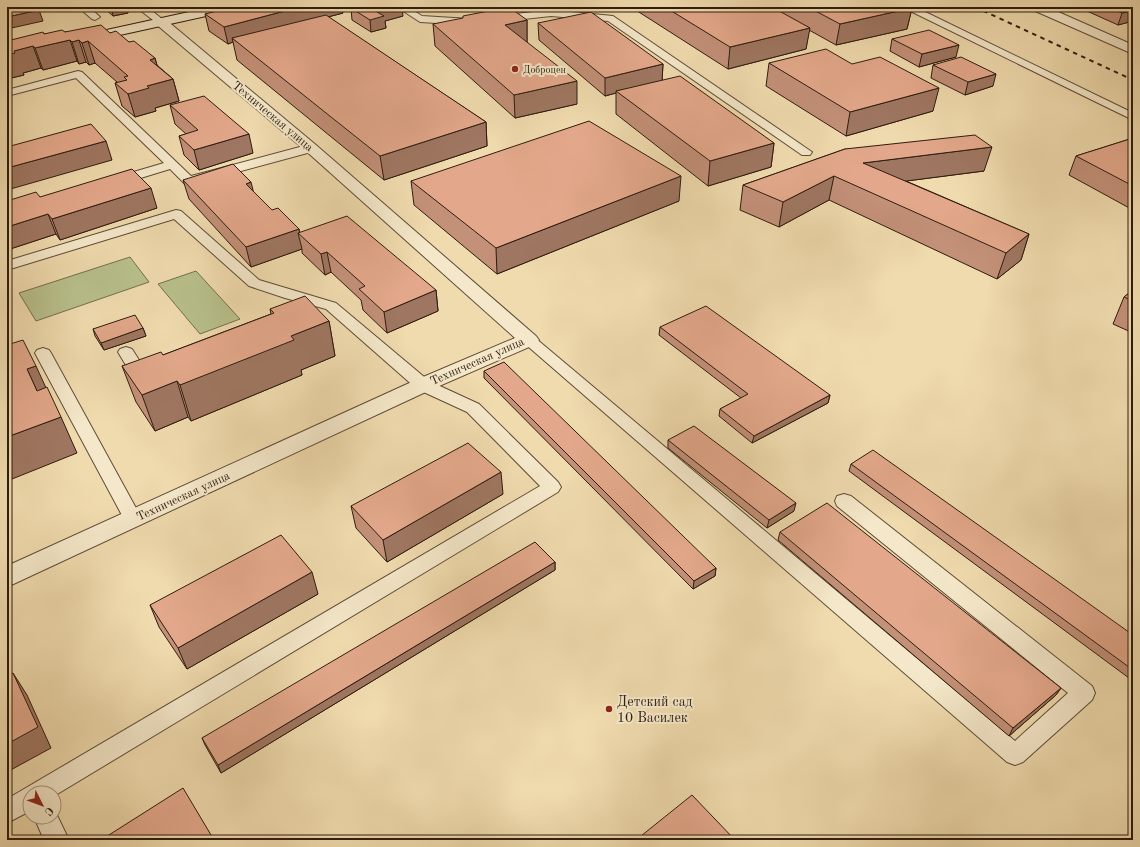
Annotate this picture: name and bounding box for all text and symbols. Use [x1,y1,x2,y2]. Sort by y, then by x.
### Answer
marker: Доброцен [510,64,520,74]
place label: Доброцен [523,65,567,75]
street label: Техническая улица [230,80,315,154]
street label: Техническая улица [429,336,526,388]
street label: Техническая улица [135,470,232,524]
place label: Детский сад 10 Василек [617,695,693,725]
marker: Детский сад 10 Василек [604,704,614,714]
north arrow [22,785,62,825]
text: С [42,804,55,817]

